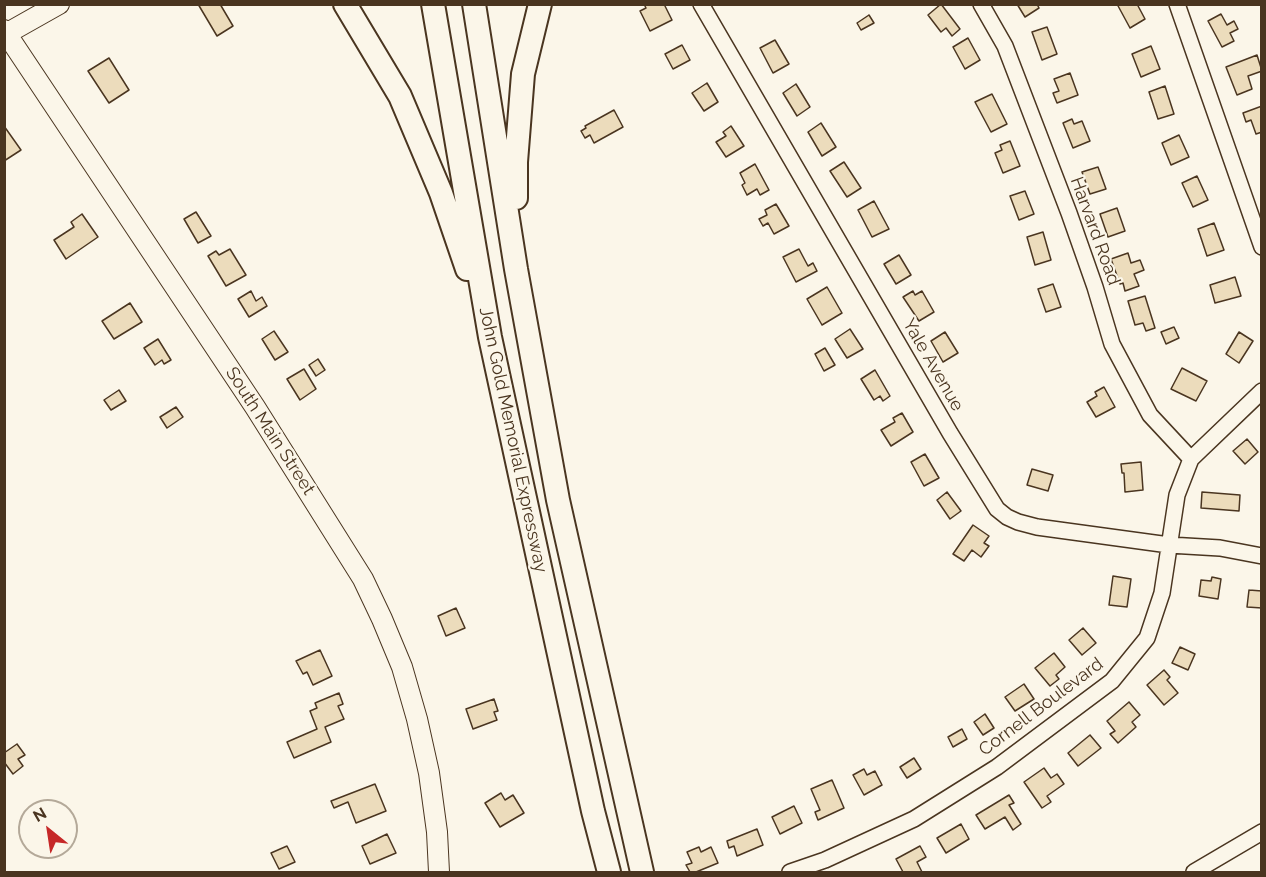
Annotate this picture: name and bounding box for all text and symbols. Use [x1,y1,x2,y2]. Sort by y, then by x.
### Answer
street label: Harvard Road [1065,174,1125,288]
street label: John Gold Memorial Expressway [474,305,552,575]
street label: Yale Avenue [898,315,968,415]
street label: South Main Street [221,363,319,499]
street label: Cornell Boulevard [975,653,1107,761]
north arrow [18,799,78,859]
text: N [30,803,50,826]

